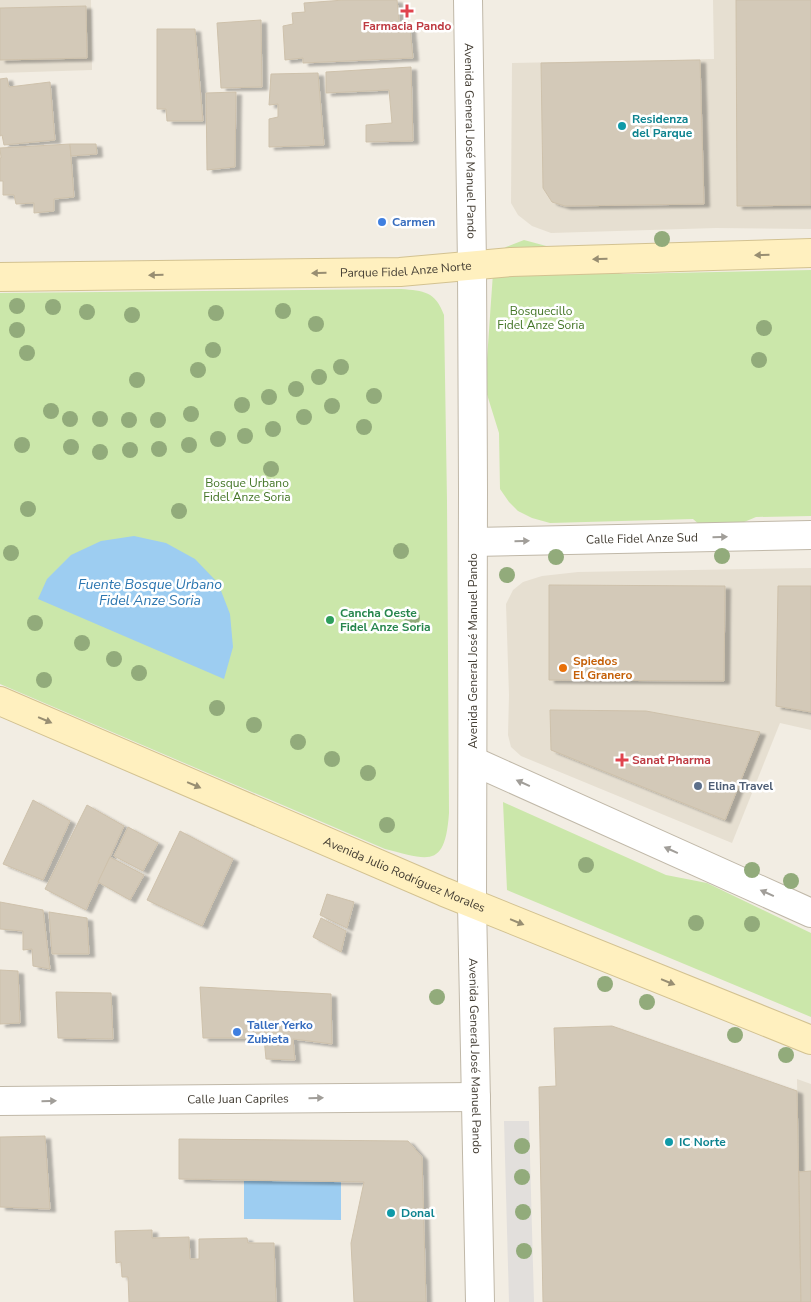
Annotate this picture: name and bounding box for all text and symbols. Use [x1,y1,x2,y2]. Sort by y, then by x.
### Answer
marker: Farmacia Pando [401,5,413,17]
place label: Farmacia Pando [363,18,451,34]
street label: Avenida General José Manuel Pando [461,43,480,239]
place label: Residenza del Parque [632,111,693,141]
marker: Residenza del Parque [616,120,628,132]
place label: Carmen [392,214,435,230]
marker: Carmen [376,216,388,228]
one-way arrow [754,251,770,259]
one-way arrow [592,255,608,263]
street label: Parque Fidel Anze Norte [340,258,472,281]
one-way arrow [310,269,326,277]
one-way arrow [148,271,164,279]
park label: Bosquecillo Fidel Anze Soria [497,303,585,333]
park label: Bosque Urbano Fidel Anze Soria [203,475,291,505]
street label: Calle Fidel Anze Sud [586,529,698,548]
one-way arrow [712,533,728,541]
one-way arrow [514,537,530,545]
street label: Avenida General José Manuel Pando [465,553,481,749]
water label: Fuente Bosque Urbano Fidel Anze Soria [78,575,222,610]
place label: Cancha Oeste Fidel Anze Soria [340,605,431,635]
marker: Cancha Oeste Fidel Anze Soria [324,614,336,626]
place label: Spiedos El Granero [573,653,632,683]
marker: Spiedos El Granero [557,662,569,674]
one-way arrow [38,717,52,725]
place label: Sanat Pharma [632,752,711,768]
marker: Sanat Pharma [616,754,628,766]
place label: Elina Travel [708,778,773,794]
one-way arrow [516,779,530,787]
marker: Elina Travel [692,780,704,792]
one-way arrow [187,781,201,789]
street label: Avenida Julio Rodríguez Morales [321,833,488,916]
one-way arrow [664,846,678,854]
one-way arrow [760,889,774,897]
one-way arrow [510,918,525,926]
street label: Avenida General José Manuel Pando [465,958,485,1154]
one-way arrow [661,979,675,987]
place label: Taller Yerko Zubieta [247,1017,313,1047]
marker: Taller Yerko Zubieta [231,1026,243,1038]
street label: Calle Juan Capriles [187,1091,289,1107]
one-way arrow [308,1094,324,1102]
one-way arrow [41,1097,57,1105]
place label: IC Norte [679,1134,726,1150]
marker: IC Norte [663,1136,675,1148]
place label: Donal [401,1205,435,1221]
marker: Donal [385,1207,397,1219]

